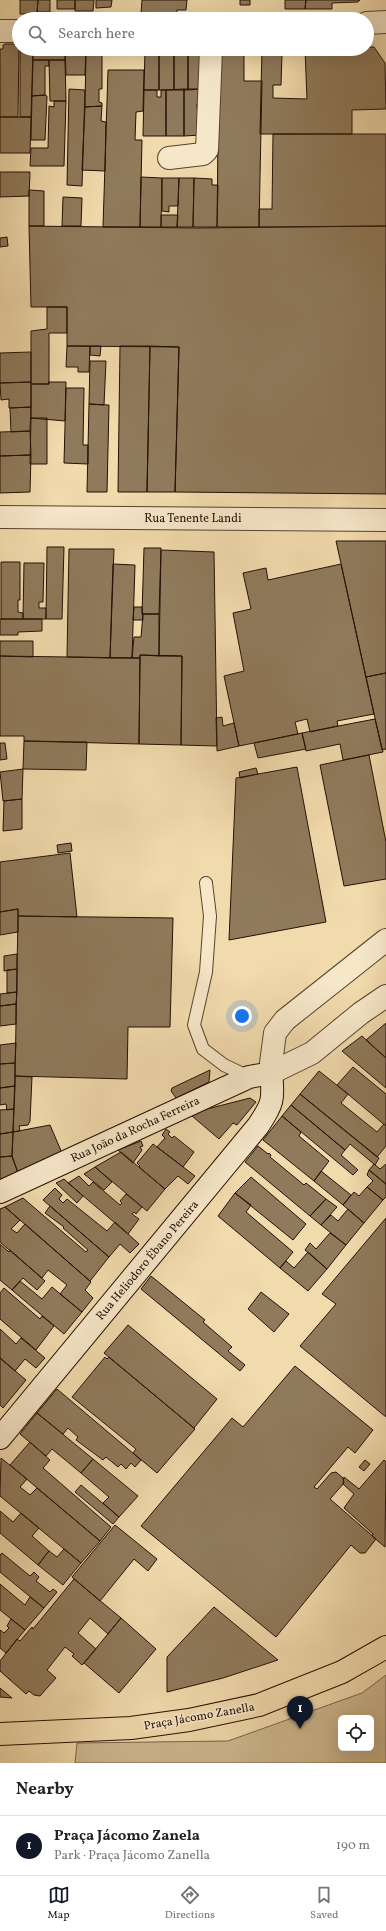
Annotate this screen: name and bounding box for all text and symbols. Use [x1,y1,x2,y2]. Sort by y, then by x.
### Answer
search box [12,12,374,56]
icon: search [26,23,48,45]
text: Search here [58,24,135,45]
street label: Rua Tenente Landi [144,511,242,527]
your location [232,1006,252,1026]
street label: Rua João da Rocha Ferreira [68,1093,203,1167]
street label: Rua Heliodoro Ébano Pereira [92,1197,203,1324]
pin: 1 [287,1696,313,1729]
street label: Praça Jácomo Zanella [142,1699,256,1735]
map controls [338,1715,374,1751]
button: locate [338,1715,374,1751]
text: Nearby [16,1778,74,1801]
text: Praça Jácomo Zanela [54,1826,200,1847]
text: 1 [26,1837,32,1855]
text: 190 m [336,1837,370,1855]
text: Park · Praça Jácomo Zanella [54,1847,210,1865]
tab: Map [48,1884,70,1923]
tab: Directions [165,1884,215,1923]
tab: Saved [310,1884,338,1923]

